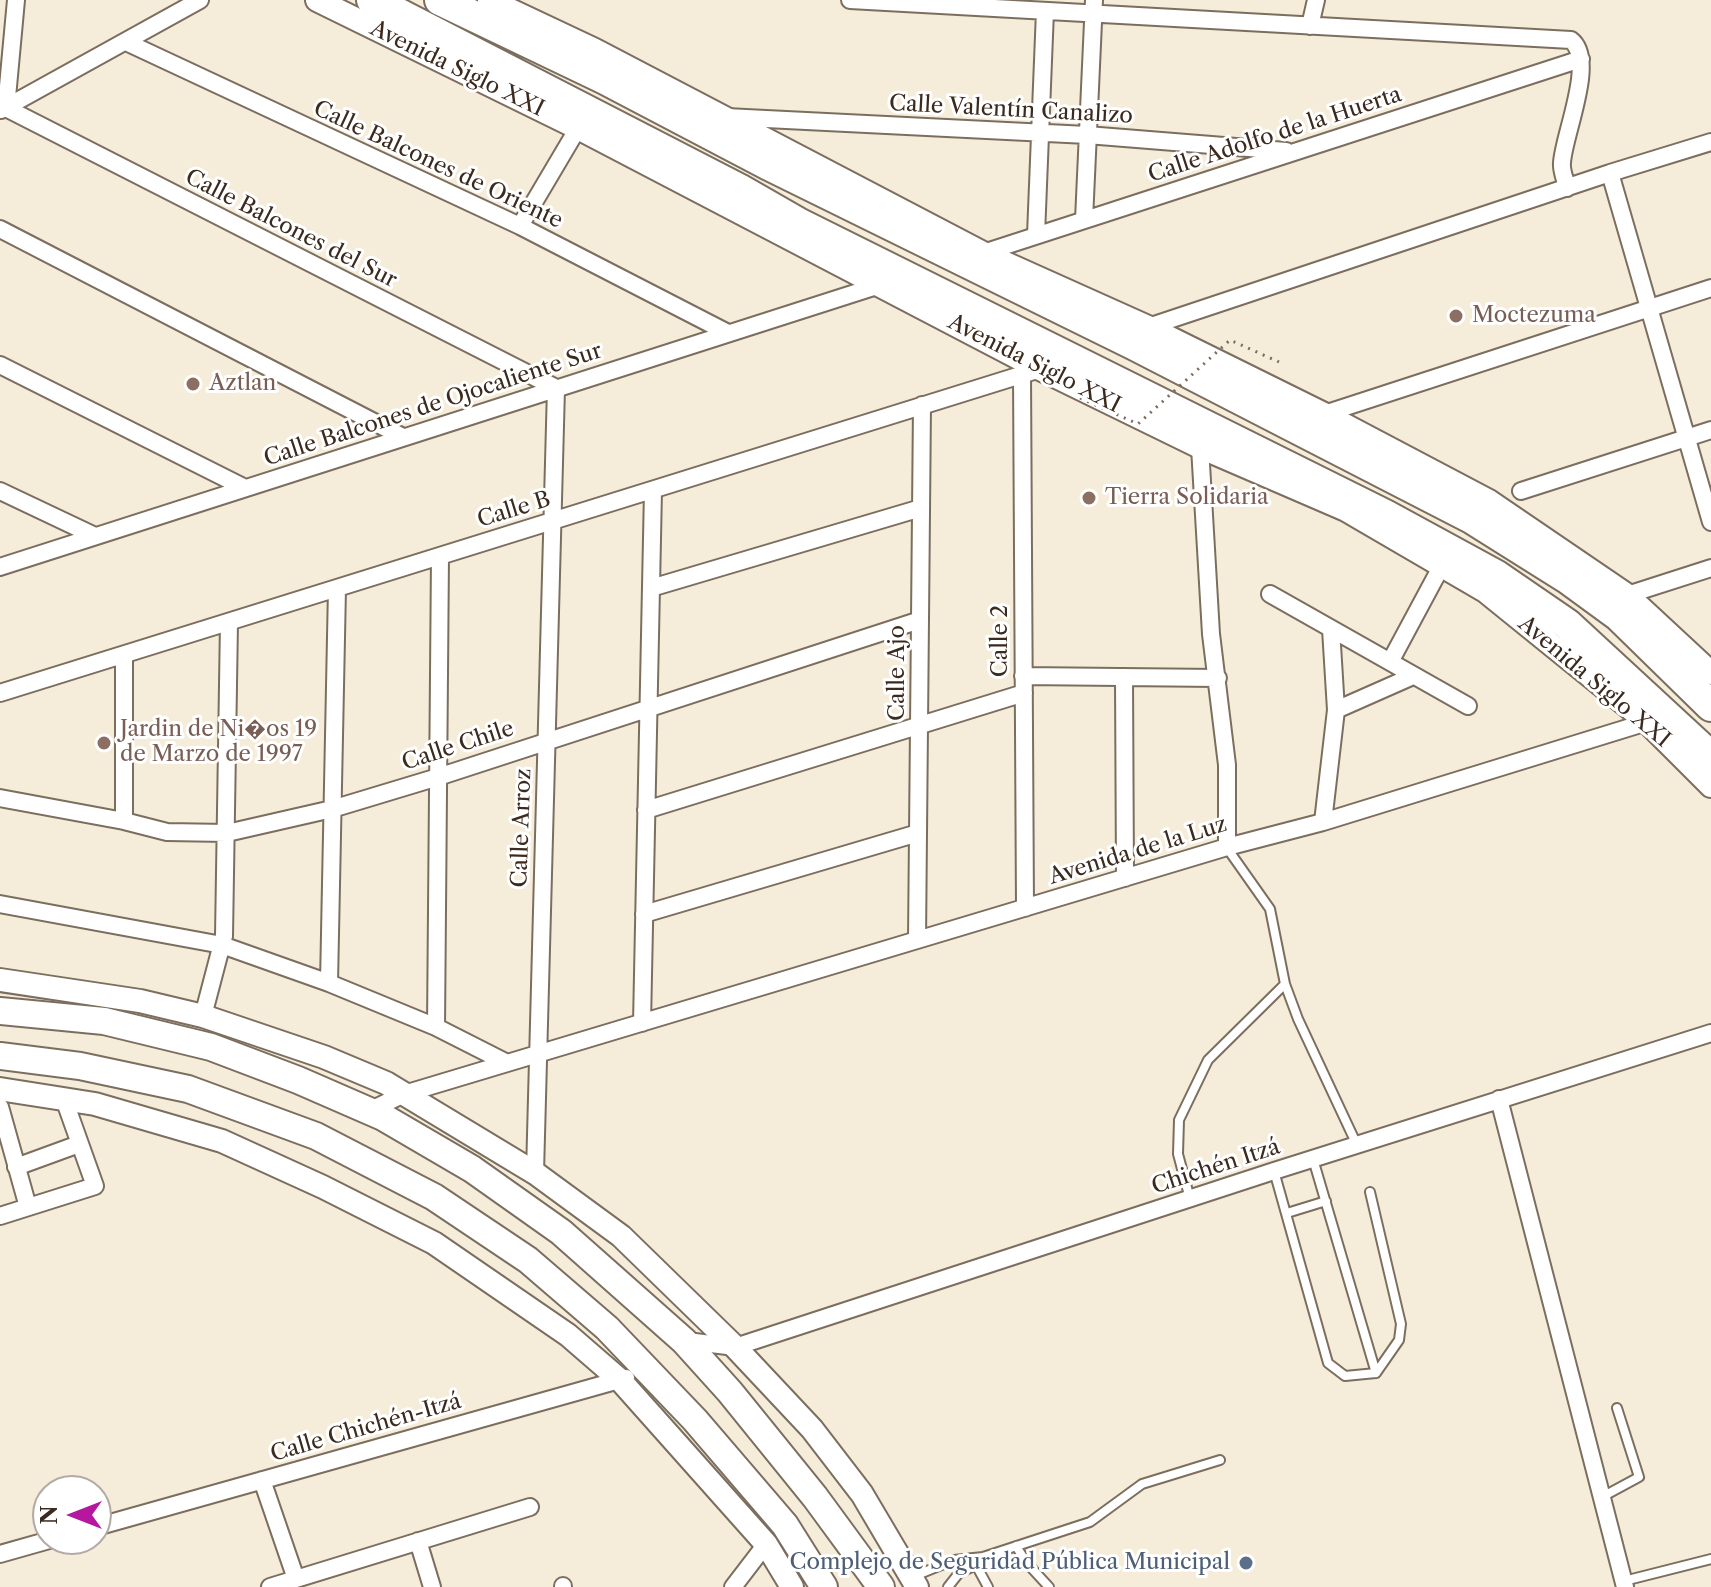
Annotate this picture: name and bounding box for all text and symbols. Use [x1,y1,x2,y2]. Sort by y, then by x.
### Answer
street label: Avenida Siglo XXI [366,15,548,123]
street label: Calle Adolfo de la Huerta [1145,82,1405,188]
street label: Calle Valentín Canalizo [888,90,1134,130]
street label: Calle Balcones de Oriente [309,96,567,234]
street label: Calle Balcones del Sur [181,164,401,294]
place label: Moctezuma [1472,303,1596,329]
marker: Moctezuma [1447,307,1465,325]
street label: Avenida Siglo XXI [943,309,1125,419]
street label: Calle Balcones de Ojocaliente Sur [261,338,605,472]
place label: Aztlan [209,371,276,397]
marker: Aztlan [184,375,202,393]
place label: Tierra Solidaria [1105,485,1269,511]
street label: Calle B [474,486,554,534]
marker: Tierra Solidaria [1080,489,1098,507]
street label: Calle 2 [988,605,1014,677]
street label: Avenida Siglo XXI [1513,611,1675,753]
street label: Calle Ajo [885,625,911,721]
street label: Calle Chile [399,716,517,776]
place label: Jardin de Ni�os 19 de Marzo de 1997 [120,717,317,768]
marker: Jardin de Ni�os 19 de Marzo de 1997 [95,734,113,752]
street label: Calle Arroz [507,768,537,888]
street label: Avenida de la Luz [1046,811,1230,891]
street label: Chichén Itzá [1149,1134,1283,1200]
street label: Calle Chichén-Itzá [268,1388,464,1468]
north arrow [32,1475,112,1555]
text: N [36,1505,63,1525]
place label: Complejo de Seguridad Pública Municipal [789,1550,1230,1576]
marker: Complejo de Seguridad Pública Municipal [1237,1554,1255,1572]

